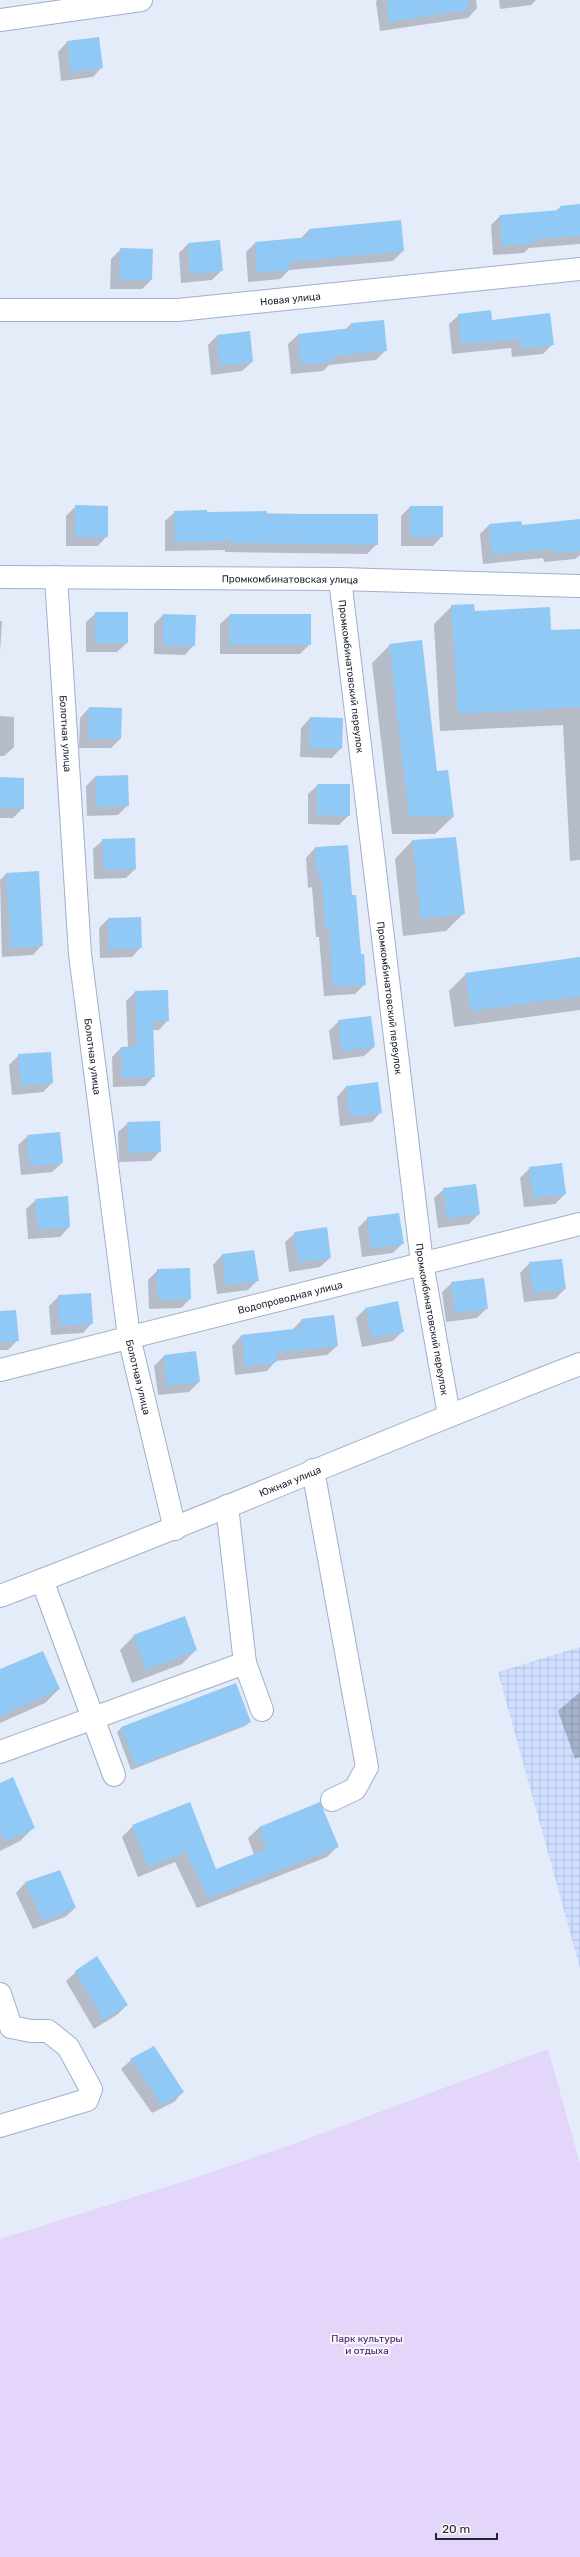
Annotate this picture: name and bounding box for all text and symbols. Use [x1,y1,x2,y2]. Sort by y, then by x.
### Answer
street label: Новая улица [260,290,321,309]
street label: Промкомбинатовская улица [222,573,358,587]
street label: Промкомбинатовский переулок [336,599,366,754]
street label: Болотная улица [57,695,73,773]
street label: Промкомбинатовский переулок [374,921,404,1076]
street label: Болотная улица [81,1018,103,1096]
street label: Промкомбинатовский переулок [413,1243,450,1397]
street label: Водопроводная улица [237,1279,344,1317]
street label: Болотная улица [123,1338,152,1416]
street label: Южная улица [258,1464,323,1500]
park label: Парк культуры и отдыха [331,2333,403,2357]
scale bar [436,2515,497,2541]
text: 20 m [442,2522,470,2536]

